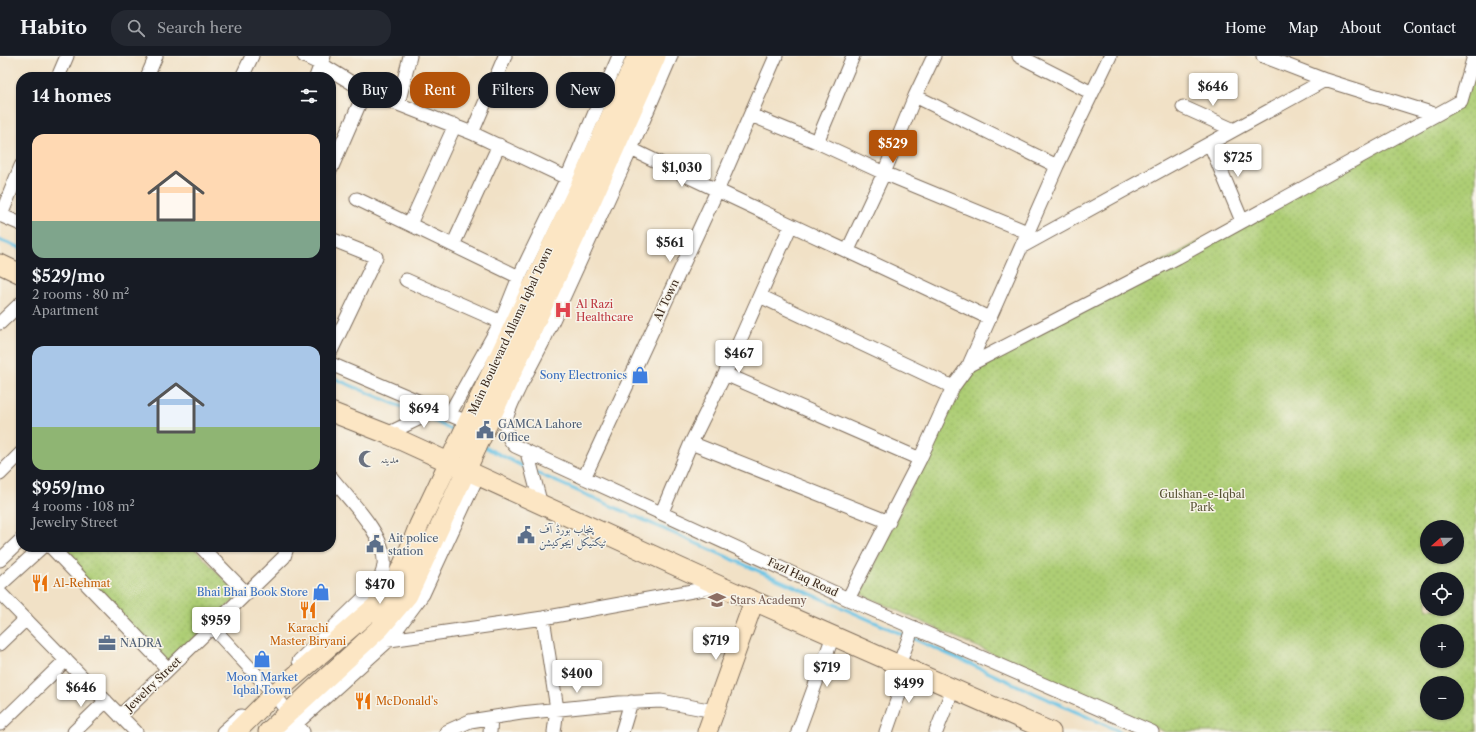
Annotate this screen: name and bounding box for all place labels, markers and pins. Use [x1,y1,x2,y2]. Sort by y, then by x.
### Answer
pin: $646 [1189,73,1237,107]
pin: $529 [869,130,917,164]
pin: $725 [1214,144,1262,178]
pin: $1,030 [649,154,715,188]
pin: $561 [646,229,694,263]
place label: Al Razi Healthcare [575,297,633,324]
hospital icon: Al Razi Healthcare [553,300,573,320]
pin: $467 [715,340,763,374]
shop icon: Sony Electronics [630,365,650,385]
place label: Sony Electronics [540,368,627,382]
pin: $694 [400,395,448,429]
place label: GAMCA Lahore Office [498,417,582,444]
public building icon: GAMCA Lahore Office [475,420,495,440]
mosque icon: مدینہ [357,449,377,469]
place label: مدینہ [380,452,399,466]
place label: پنجاب بورڈ آف ٹیکنیکل ایجوکیشن [539,522,607,551]
public building icon: پنجاب بورڈ آف ٹیکنیکل ایجوکیشن [516,525,536,545]
place label: Ait police station [387,531,438,558]
public building icon: Ait police station [365,534,385,554]
pin: $470 [356,571,404,605]
restaurant icon: Al-Rehmat [30,573,50,593]
place label: Al-Rehmat [52,576,110,590]
shop icon: Bhai Bhai Book Store [311,582,331,602]
place label: Bhai Bhai Book Store [197,585,308,599]
school or university icon: Stars Academy [707,590,727,610]
place label: Stars Academy [730,593,808,607]
restaurant icon: Karachi Master Biryani [298,600,318,620]
pin: $959 [192,607,240,641]
place label: Karachi Master Biryani [270,621,347,648]
pin: $719 [692,627,740,661]
office icon: NADRA [97,633,117,653]
place label: NADRA [120,636,163,650]
shop icon: Moon Market Iqbal Town [252,649,272,669]
pin: $719 [803,654,851,688]
pin: $400 [553,660,601,694]
place label: Moon Market Iqbal Town [226,670,298,697]
pin: $499 [885,670,933,704]
pin: $646 [57,674,105,708]
restaurant icon: McDonald's [353,691,373,711]
place label: McDonald's [376,694,438,708]

